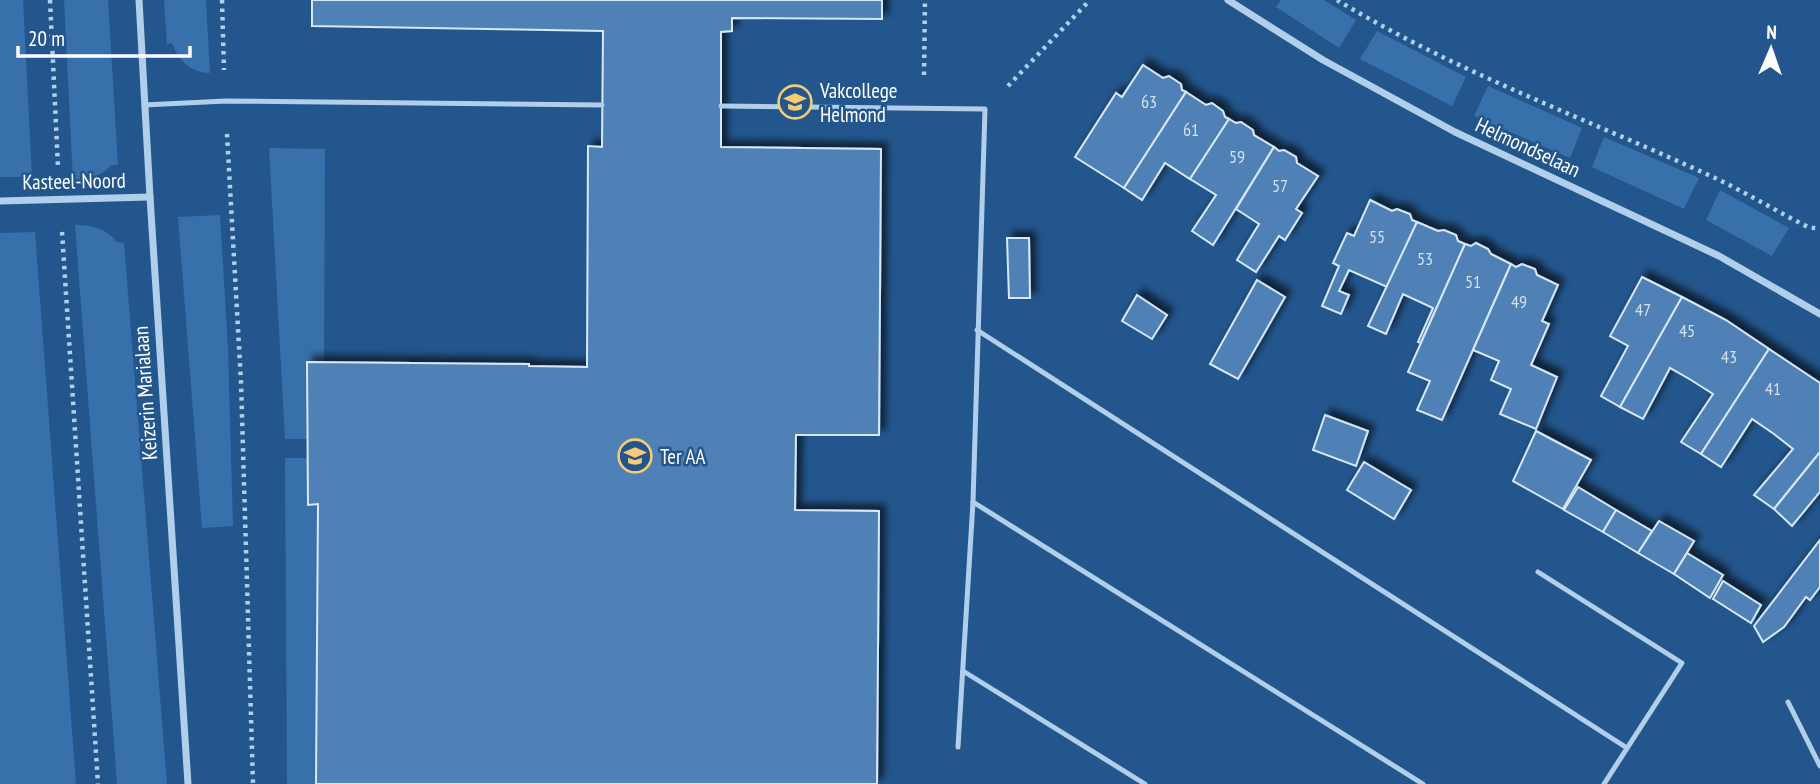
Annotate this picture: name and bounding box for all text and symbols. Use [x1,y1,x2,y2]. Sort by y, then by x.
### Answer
scale bar [18,14,189,58]
north arrow [1736,14,1806,84]
text: N [1766,20,1777,44]
text: 20 m [28,25,65,52]
place label: Vakcollege Helmond [819,77,897,128]
school or university icon: Vakcollege Helmond [776,83,814,121]
house number: 63 [1141,90,1157,113]
street label: Helmondselaan [1471,111,1585,183]
house number: 61 [1183,118,1199,141]
house number: 59 [1229,145,1245,168]
street label: Kasteel-Noord [22,167,126,195]
house number: 57 [1272,174,1288,197]
house number: 55 [1369,225,1385,248]
house number: 53 [1417,247,1433,270]
house number: 51 [1465,270,1481,293]
house number: 49 [1511,290,1527,313]
house number: 47 [1635,298,1651,321]
house number: 45 [1679,319,1695,342]
street label: Keizerin Marialaan [127,325,163,461]
house number: 43 [1721,345,1737,368]
house number: 41 [1765,377,1781,400]
school or university icon: Ter AA [616,437,654,475]
place label: Ter AA [660,443,705,470]

